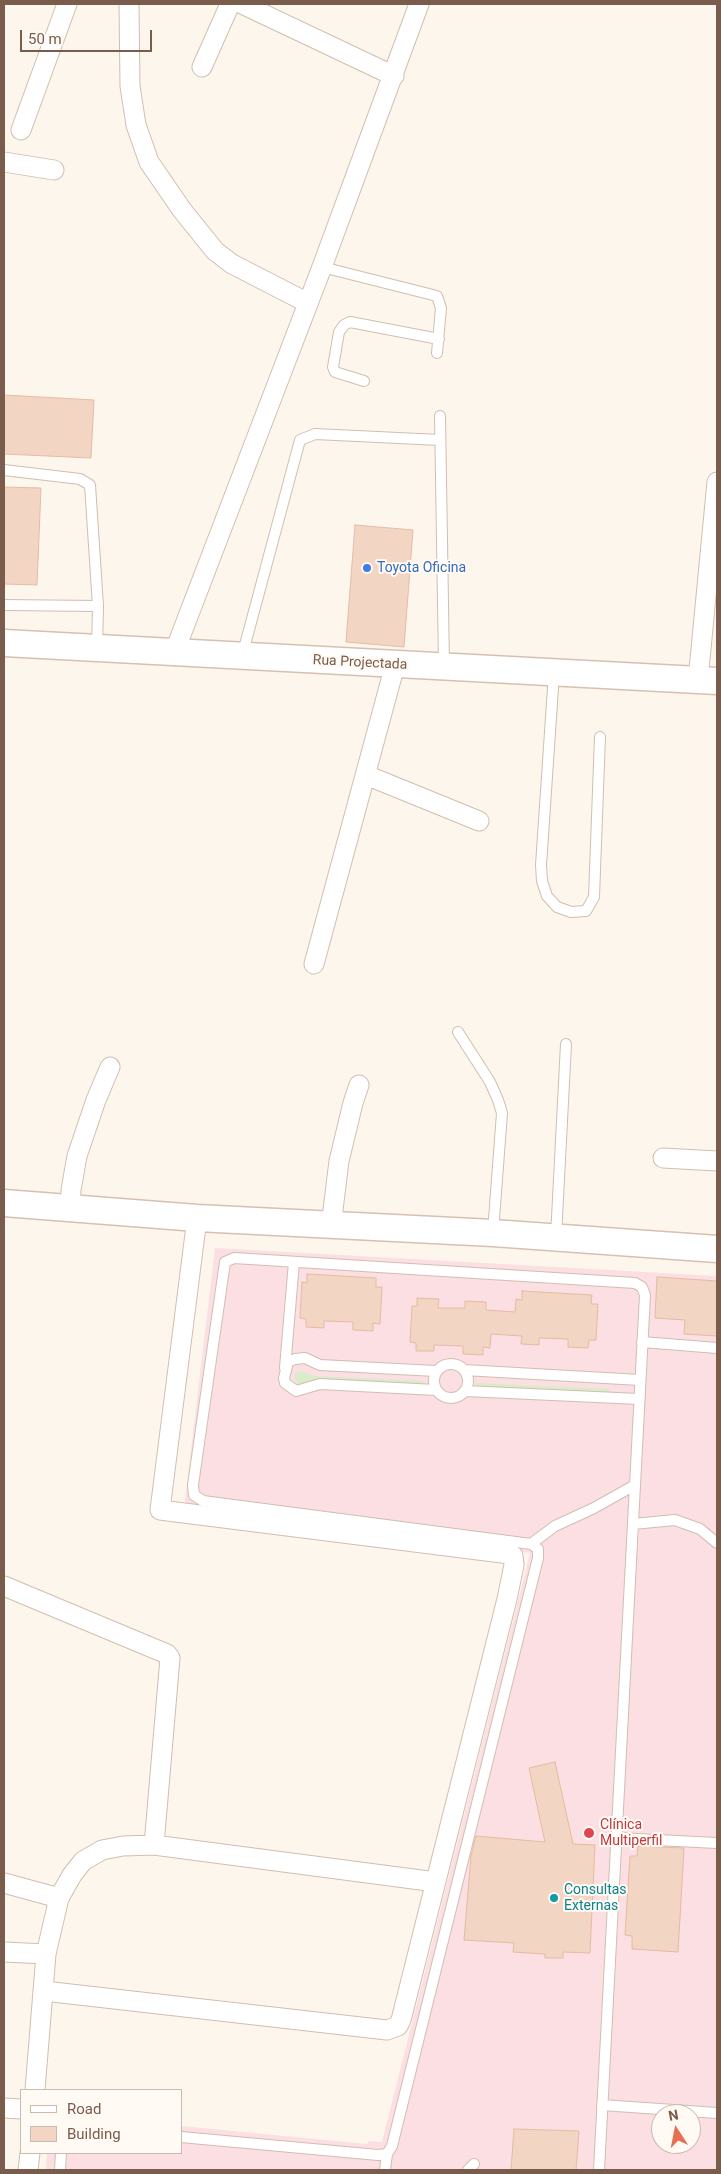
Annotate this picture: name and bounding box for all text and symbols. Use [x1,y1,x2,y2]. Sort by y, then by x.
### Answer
scale bar [22,20,155,52]
text: 50 m [28,30,62,48]
place label: Toyota Oficina [377,560,466,576]
marker: Toyota Oficina [361,562,373,574]
street label: Rua Projectada [312,652,408,674]
place label: Clínica Multiperfil [600,1817,663,1850]
marker: Clínica Multiperfil [582,1826,596,1840]
place label: Consultas Externas [564,1882,627,1914]
marker: Consultas Externas [548,1892,560,1904]
legend [20,2089,182,2154]
text: Road [67,2100,101,2118]
north arrow [651,2104,701,2154]
text: N [667,2106,680,2124]
text: Building [67,2125,121,2143]

